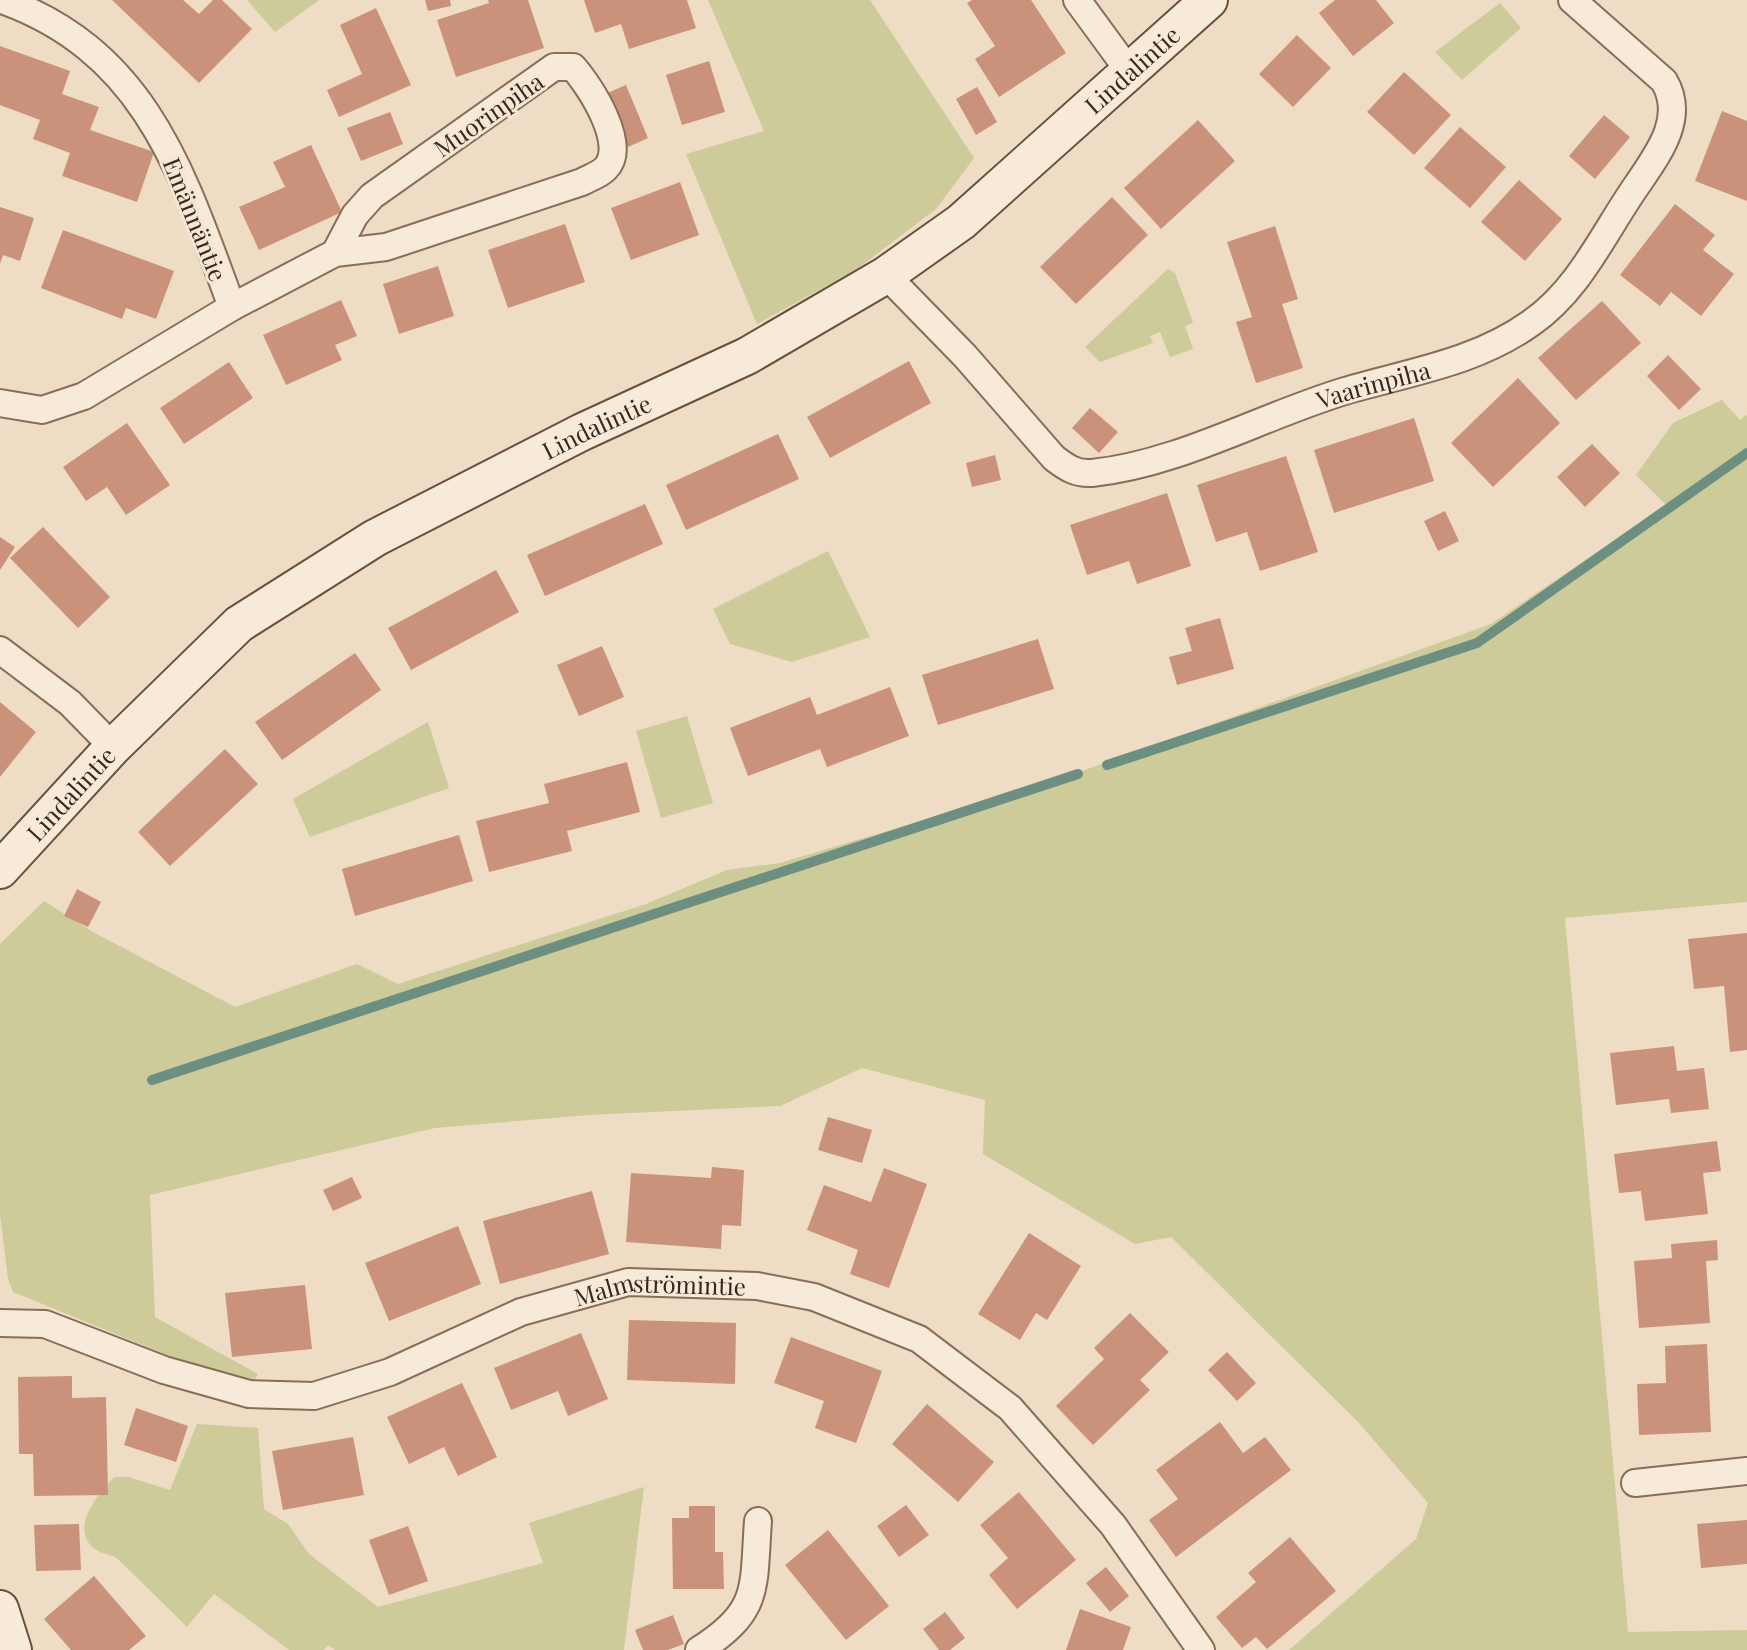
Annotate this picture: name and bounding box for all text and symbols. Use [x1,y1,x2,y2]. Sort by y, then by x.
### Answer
street label: Lindalintie [1077,18,1186,120]
street label: Muorinpiha [427,65,549,163]
street label: Emännäntie [157,153,235,285]
street label: Vaarinpiha [1311,353,1434,416]
street label: Lindalintie [536,386,656,466]
street label: Lindalintie [19,739,122,847]
street label: Malmströmintie [570,1265,747,1312]

